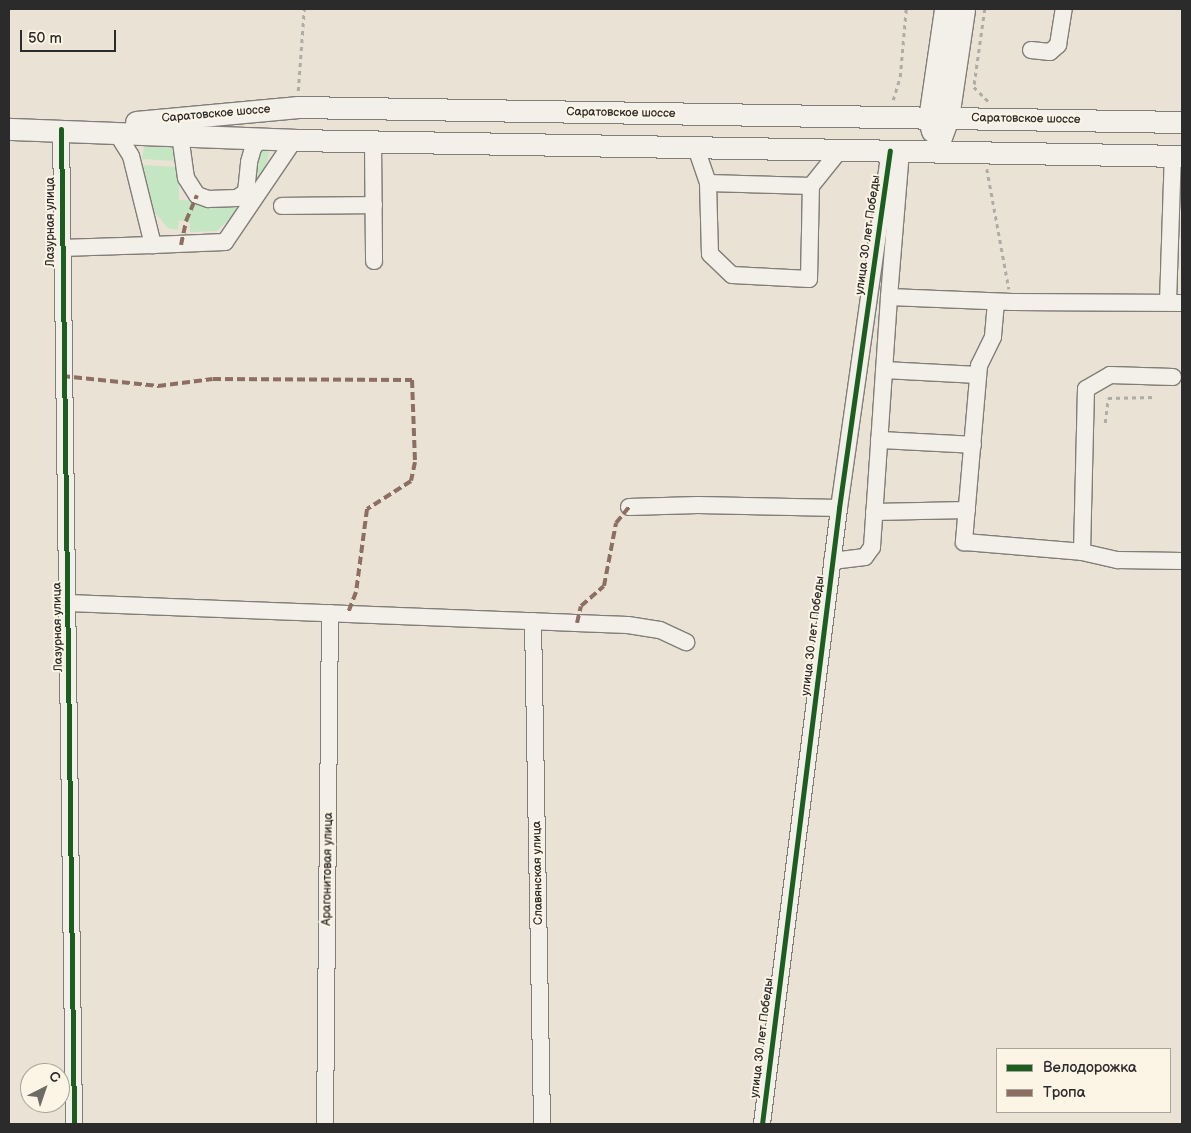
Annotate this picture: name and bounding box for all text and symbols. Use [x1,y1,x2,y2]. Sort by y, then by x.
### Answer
scale bar [22,20,119,52]
text: 50 m [28,29,62,48]
street label: Саратовское шоссе [161,102,271,126]
street label: Саратовское шоссе [566,105,676,121]
street label: Саратовское шоссе [971,111,1081,127]
street label: улица 30 лет Победы [852,174,884,296]
street label: Лазурная улица [44,177,58,267]
street label: улица 30 лет Победы [798,575,828,697]
street label: Лазурная улица [50,582,66,672]
street label: Арагонитовая улица [320,812,336,926]
street label: Славянская улица [530,821,546,925]
street label: улица 30 лет Победы [747,977,777,1099]
legend [996,1048,1171,1113]
text: Велодорожка [1043,1058,1137,1077]
north arrow [20,1063,70,1113]
text: С [45,1067,64,1087]
text: Тропа [1043,1083,1086,1102]

